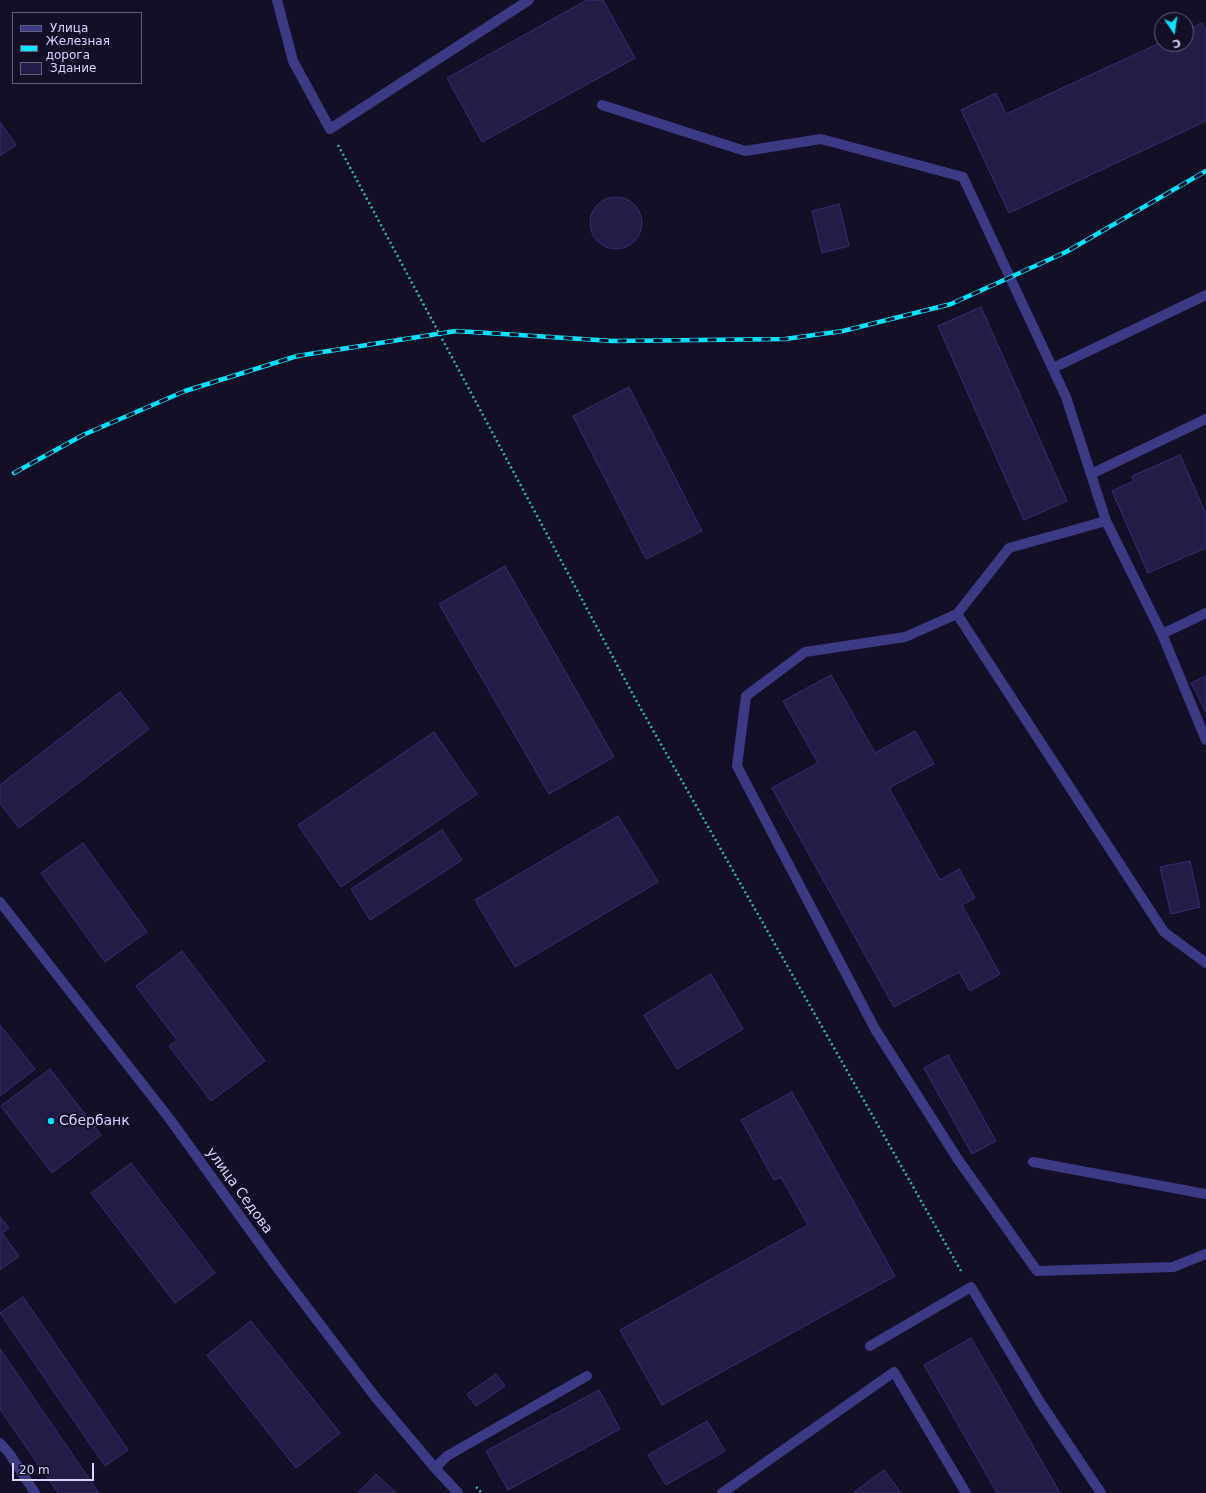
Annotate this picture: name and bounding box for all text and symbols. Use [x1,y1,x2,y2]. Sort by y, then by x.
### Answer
legend [12,12,142,84]
north arrow [1154,12,1194,52]
text: Улица [50,21,88,35]
text: Железная дорога [46,34,110,62]
text: С [1171,36,1182,50]
text: Здание [50,61,96,75]
place label: Сбербанк [59,1113,130,1129]
marker: Сбербанк [46,1116,56,1126]
street label: улица Седова [202,1145,276,1237]
scale bar [14,1455,96,1481]
text: 20 m [19,1463,50,1477]

